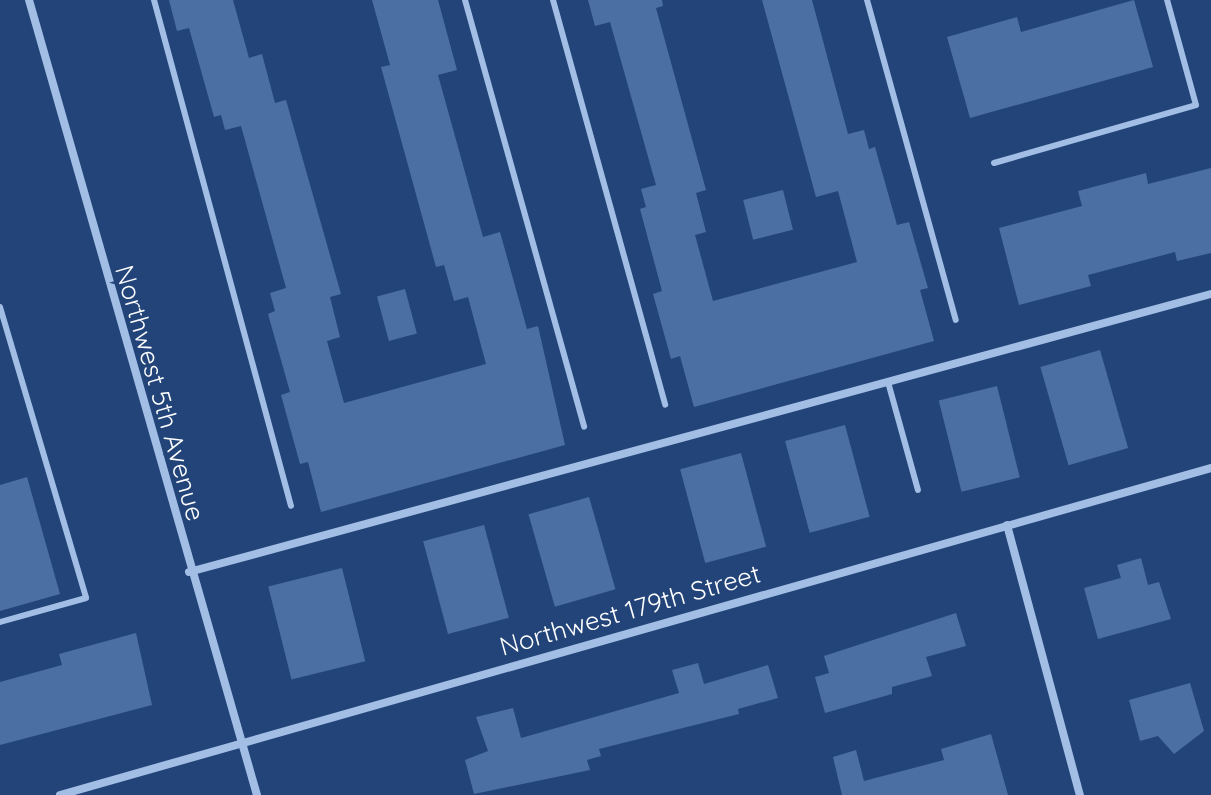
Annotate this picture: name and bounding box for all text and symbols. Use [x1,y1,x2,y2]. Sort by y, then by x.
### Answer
street label: Northwest 5th Avenue [109,262,211,524]
street label: Northwest 179th Street [496,558,764,662]

